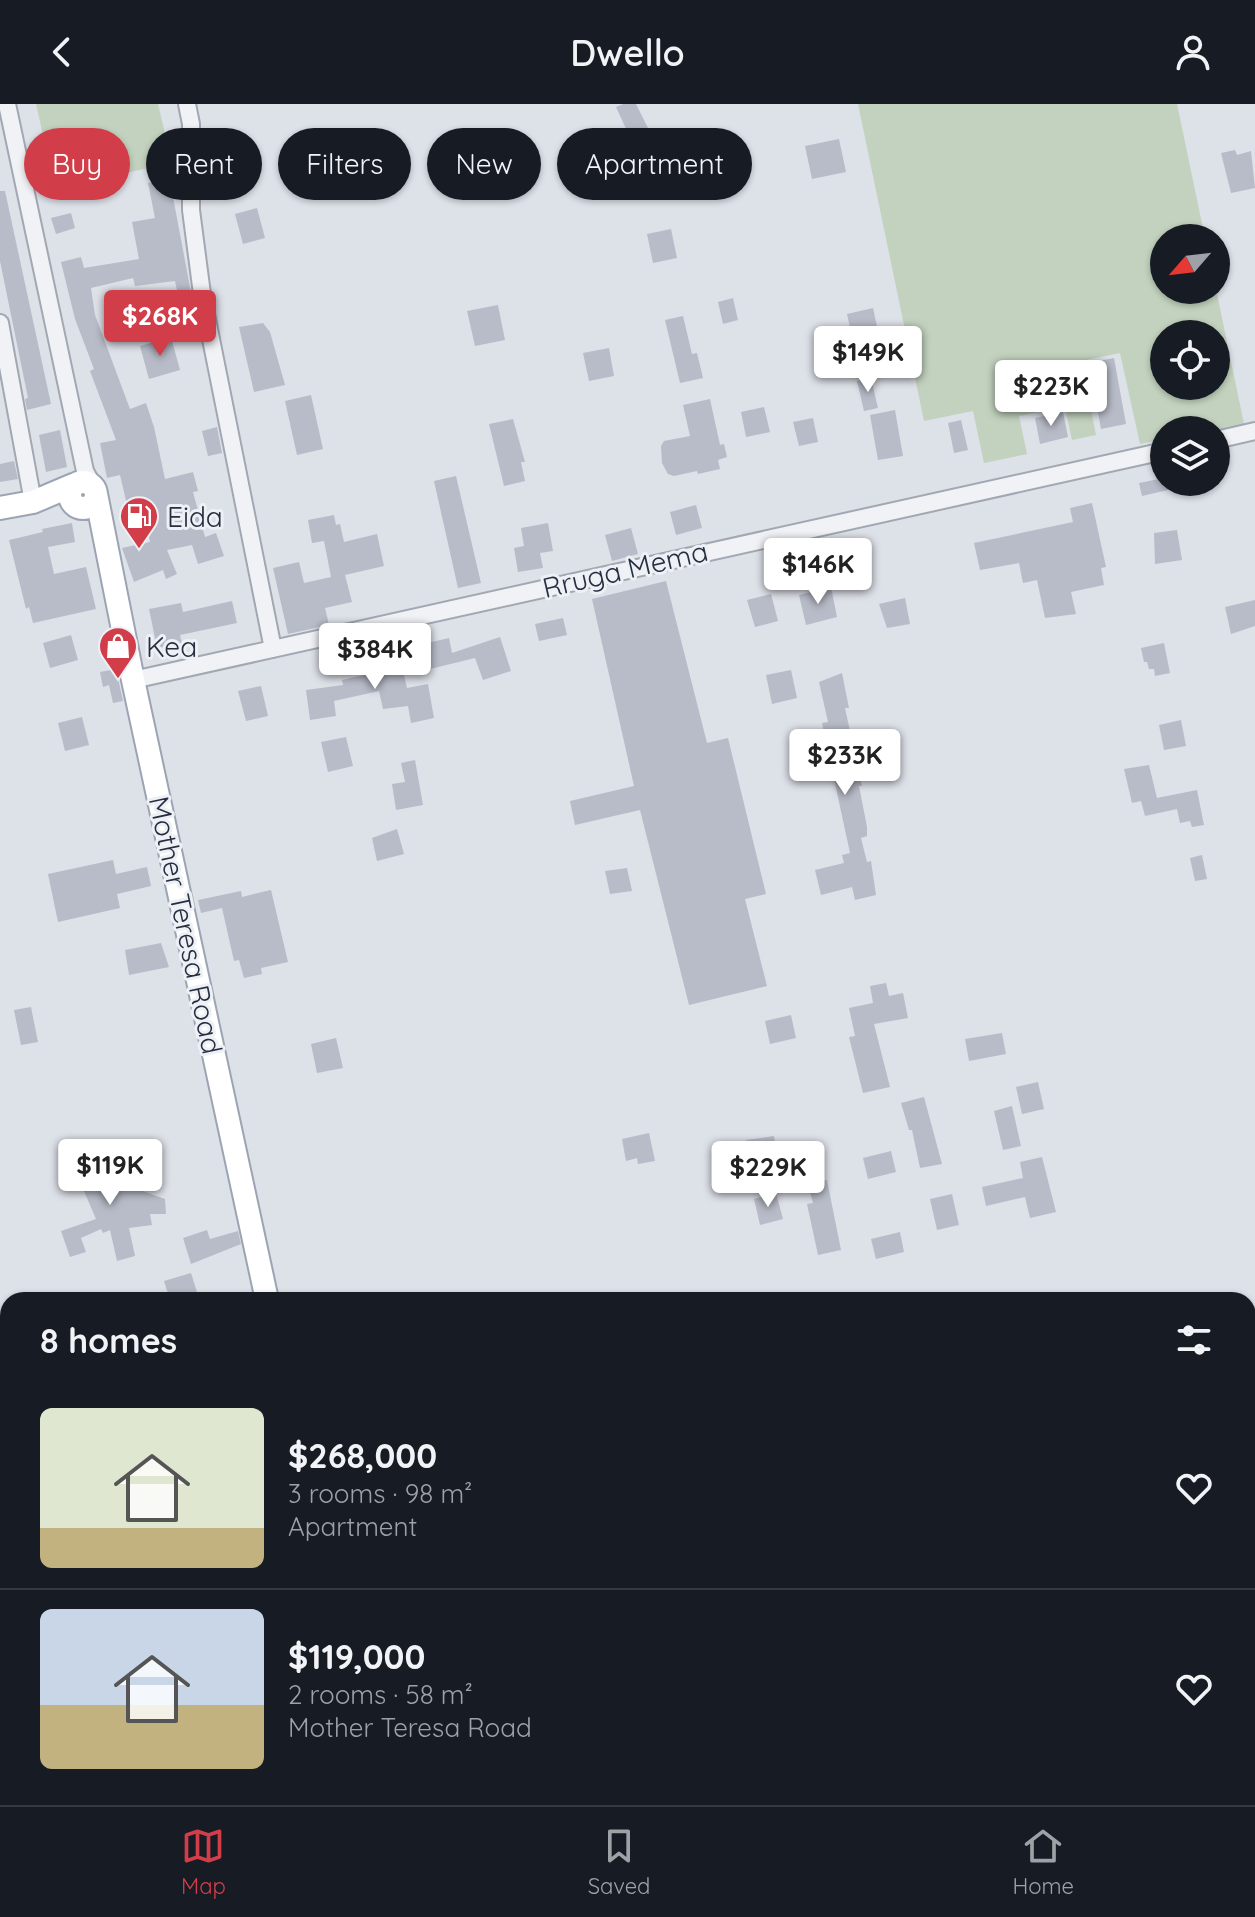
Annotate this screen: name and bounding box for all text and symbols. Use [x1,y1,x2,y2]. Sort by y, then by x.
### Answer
icon: back [40,30,84,74]
text: Dwello [570,30,685,75]
icon: person [1171,30,1215,74]
chip: Buy [24,128,130,200]
chip: Rent [146,128,262,200]
chip: Filters [278,128,411,200]
chip: New [427,128,541,200]
chip: Apartment [557,128,752,200]
north arrow [1150,224,1230,304]
map controls [1150,224,1230,496]
pin: $268K [104,290,216,358]
text: $268K [122,299,198,332]
button: locate [1150,320,1230,400]
pin: $149K [812,326,924,394]
text: $149K [832,335,904,368]
pin: $223K [995,360,1107,428]
text: $223K [1013,369,1089,402]
button: layers [1150,416,1230,496]
fuel station icon: Eida [118,495,160,550]
place label: Eida [167,499,223,534]
street label: Rruga Mema [539,533,711,605]
pin: $146K [762,538,874,606]
text: $146K [782,547,854,580]
pin: $384K [319,623,431,691]
shop icon: Kea [97,625,139,680]
place label: Kea [146,629,197,664]
text: $384K [337,632,413,665]
pin: $233K [789,729,901,797]
text: $233K [807,738,883,771]
street label: Mother Teresa Road [142,793,230,1057]
pin: $119K [54,1139,166,1207]
pin: $229K [712,1141,824,1209]
text: $119K [76,1148,144,1181]
text: $229K [730,1150,806,1183]
icon: filters [1172,1318,1216,1362]
text: 8 homes [40,1319,177,1362]
text: $268,000 [288,1434,437,1477]
icon: home [104,1440,200,1536]
icon: heart [1172,1466,1216,1510]
text: 3 rooms · 98 m² [288,1477,472,1510]
text: Apartment [288,1510,417,1543]
text: $119,000 [288,1635,425,1678]
icon: home [104,1641,200,1737]
icon: heart [1172,1667,1216,1711]
text: 2 rooms · 58 m² [288,1678,473,1711]
text: Mother Teresa Road [288,1711,532,1744]
tab: Map [181,1824,226,1900]
tab: Saved [588,1824,650,1900]
tab: Home [1012,1824,1074,1900]

